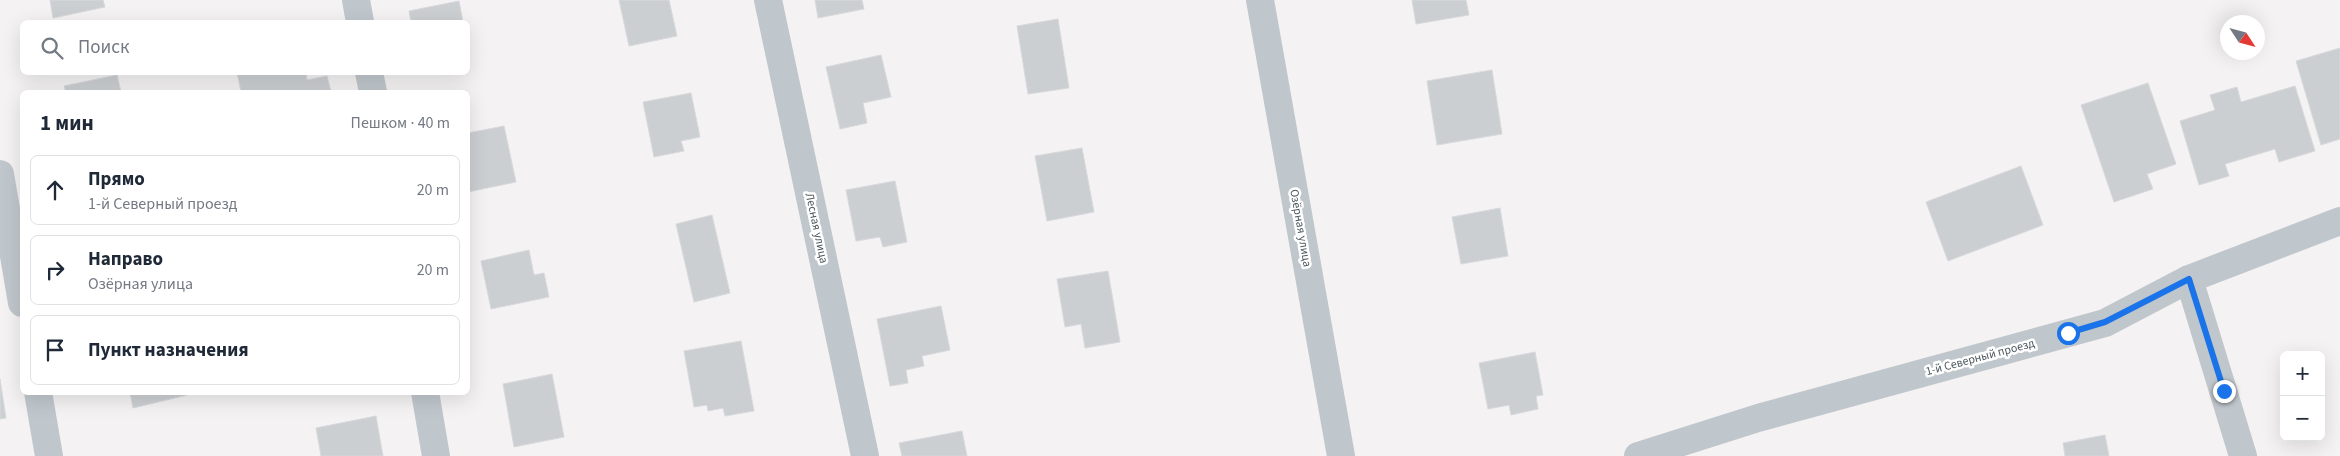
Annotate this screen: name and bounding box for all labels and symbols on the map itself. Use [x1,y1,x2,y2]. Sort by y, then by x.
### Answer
north arrow [2220,15,2265,60]
street label: Озёрная улица [1285,188,1316,268]
street label: Лесная улица [801,191,832,265]
route start [2057,322,2080,345]
street label: 1-й Северный проезд [1924,335,2037,380]
route end [2213,380,2236,403]

